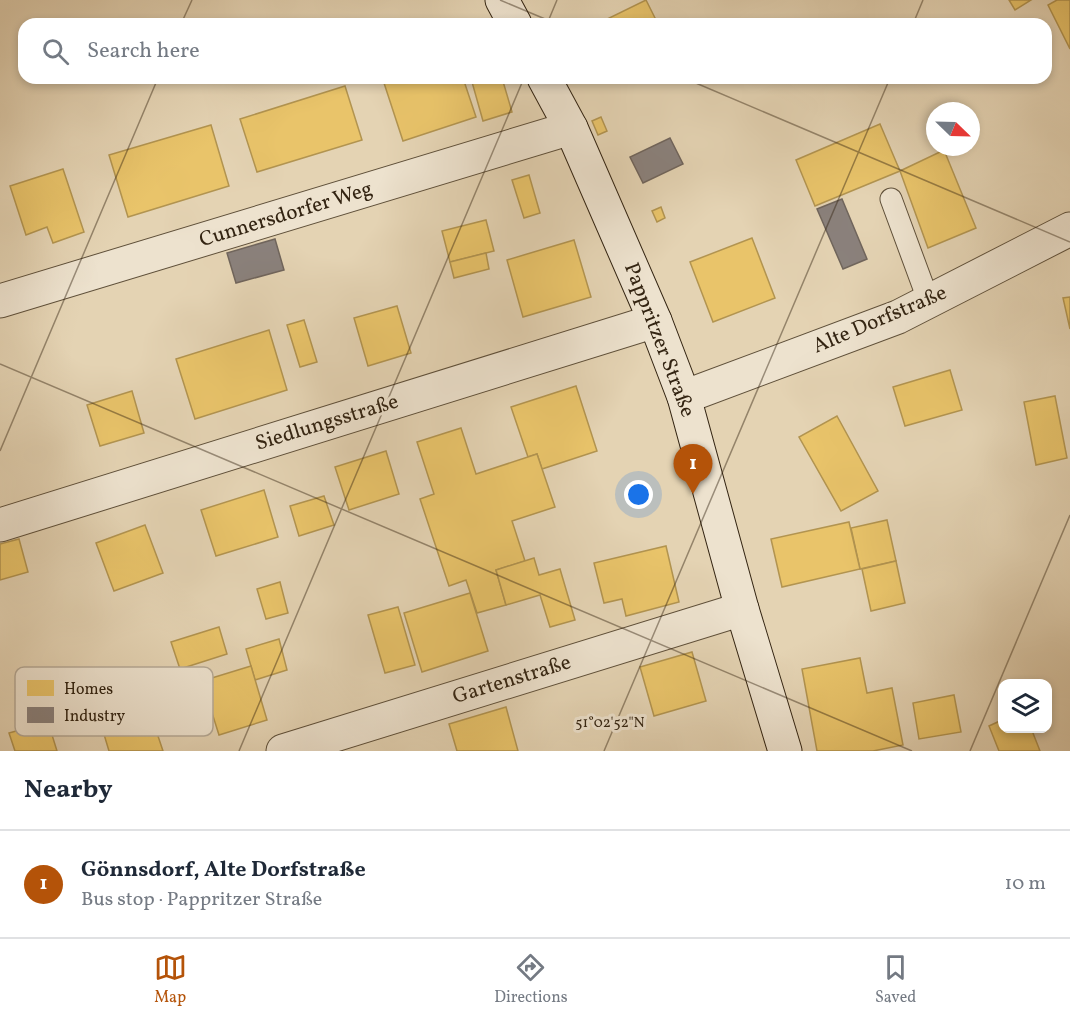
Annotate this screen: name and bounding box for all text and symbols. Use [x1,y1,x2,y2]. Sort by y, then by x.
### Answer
search box [18,18,1052,84]
icon: search [39,35,72,68]
text: Search here [87,36,200,67]
north arrow [926,102,980,156]
street label: Cunnersdorfer Weg [196,175,376,255]
street label: Pappritzer Straße [616,259,702,422]
street label: Alte Dorfstraße [809,279,952,361]
street label: Siedlungsstraße [252,387,402,459]
pin: 1 [674,444,712,494]
your location [624,480,653,509]
street label: Gartenstraße [449,648,575,712]
legend [15,667,213,736]
text: Homes [64,679,113,701]
map controls [998,679,1052,733]
button: layers [998,679,1052,733]
text: Industry [64,706,125,728]
text: 51°02'52"N [575,713,645,734]
text: Nearby [24,772,113,808]
text: Gönnsdorf, Alte Dorfstraße [81,855,366,886]
text: 1 [39,870,48,898]
text: 10 m [1005,870,1046,898]
text: Bus stop · Pappritzer Straße [81,886,322,914]
tab: Map [154,951,187,1009]
tab: Directions [494,951,568,1009]
tab: Saved [875,951,916,1009]

